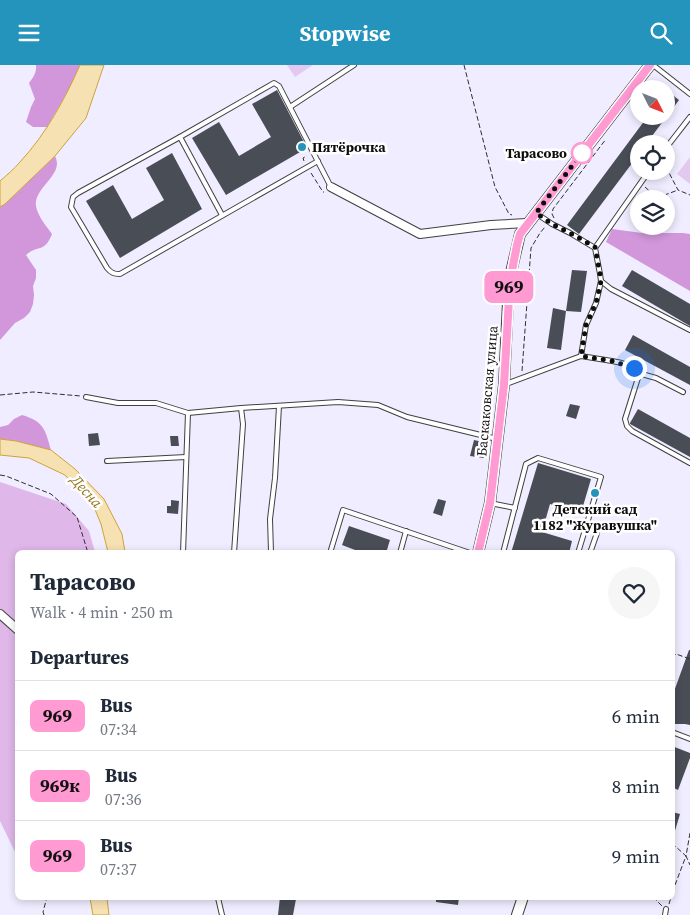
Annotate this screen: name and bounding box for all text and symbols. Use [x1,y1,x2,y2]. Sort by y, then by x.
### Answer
text: Stopwise [300,18,390,48]
icon: menu [15,19,43,47]
icon: search [647,19,675,47]
north arrow [630,80,675,125]
map controls [630,80,675,235]
button: locate [630,135,675,180]
place label: Пятёрочка [312,137,386,157]
marker: Пятёрочка [296,141,308,153]
marker: Тарасово [571,142,593,164]
place label: Тарасово [505,143,567,163]
button: layers [630,190,675,235]
line badge: 969 [480,271,538,303]
text: 969 [494,274,524,299]
street label: Баскаковская улица [471,324,503,457]
your location [622,356,647,381]
water label: Десна [66,469,108,512]
marker: Детский сад 1182 "Журавушка" [589,487,601,499]
place label: Детский сад 1182 "Журавушка" [533,499,657,535]
text: Тарасово [30,565,136,598]
button: heart [608,567,660,619]
text: Walk · 4 min · 250 m [30,601,173,623]
text: Departures [30,644,129,670]
text: Bus [100,692,132,718]
text: 969 [43,703,72,728]
text: 6 min [612,703,660,729]
text: 07:34 [100,718,137,740]
text: Bus [105,762,137,788]
text: 969к [40,773,80,798]
text: 8 min [612,773,660,799]
text: 07:36 [105,788,142,810]
text: Bus [100,832,132,858]
text: 969 [43,843,72,868]
text: 9 min [612,843,660,869]
text: 07:37 [100,858,137,880]

